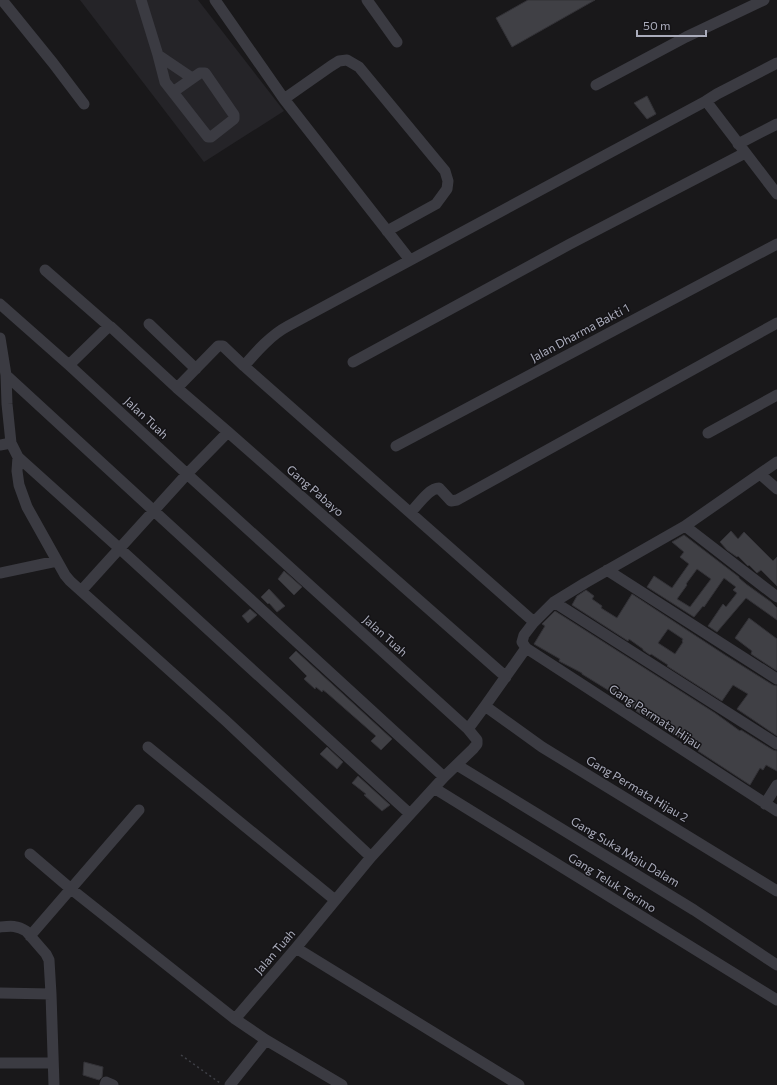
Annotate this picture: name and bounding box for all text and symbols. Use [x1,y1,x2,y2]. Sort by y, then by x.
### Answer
scale bar [637,12,706,38]
text: 50 m [643,18,671,32]
street label: Jalan Dharma Bakti 1 [528,300,632,365]
street label: Jalan Tuah [121,393,171,442]
street label: Gang Pabayo [284,462,347,519]
street label: Jalan Tuah [360,612,411,660]
street label: Gang Permata Hijau [607,681,704,751]
street label: Gang Permata Hijau 2 [584,752,691,824]
street label: Gang Suka Maju Dalam [569,813,682,889]
street label: Gang Teluk Terimo [566,849,659,915]
street label: Jalan Tuah [251,926,298,977]

